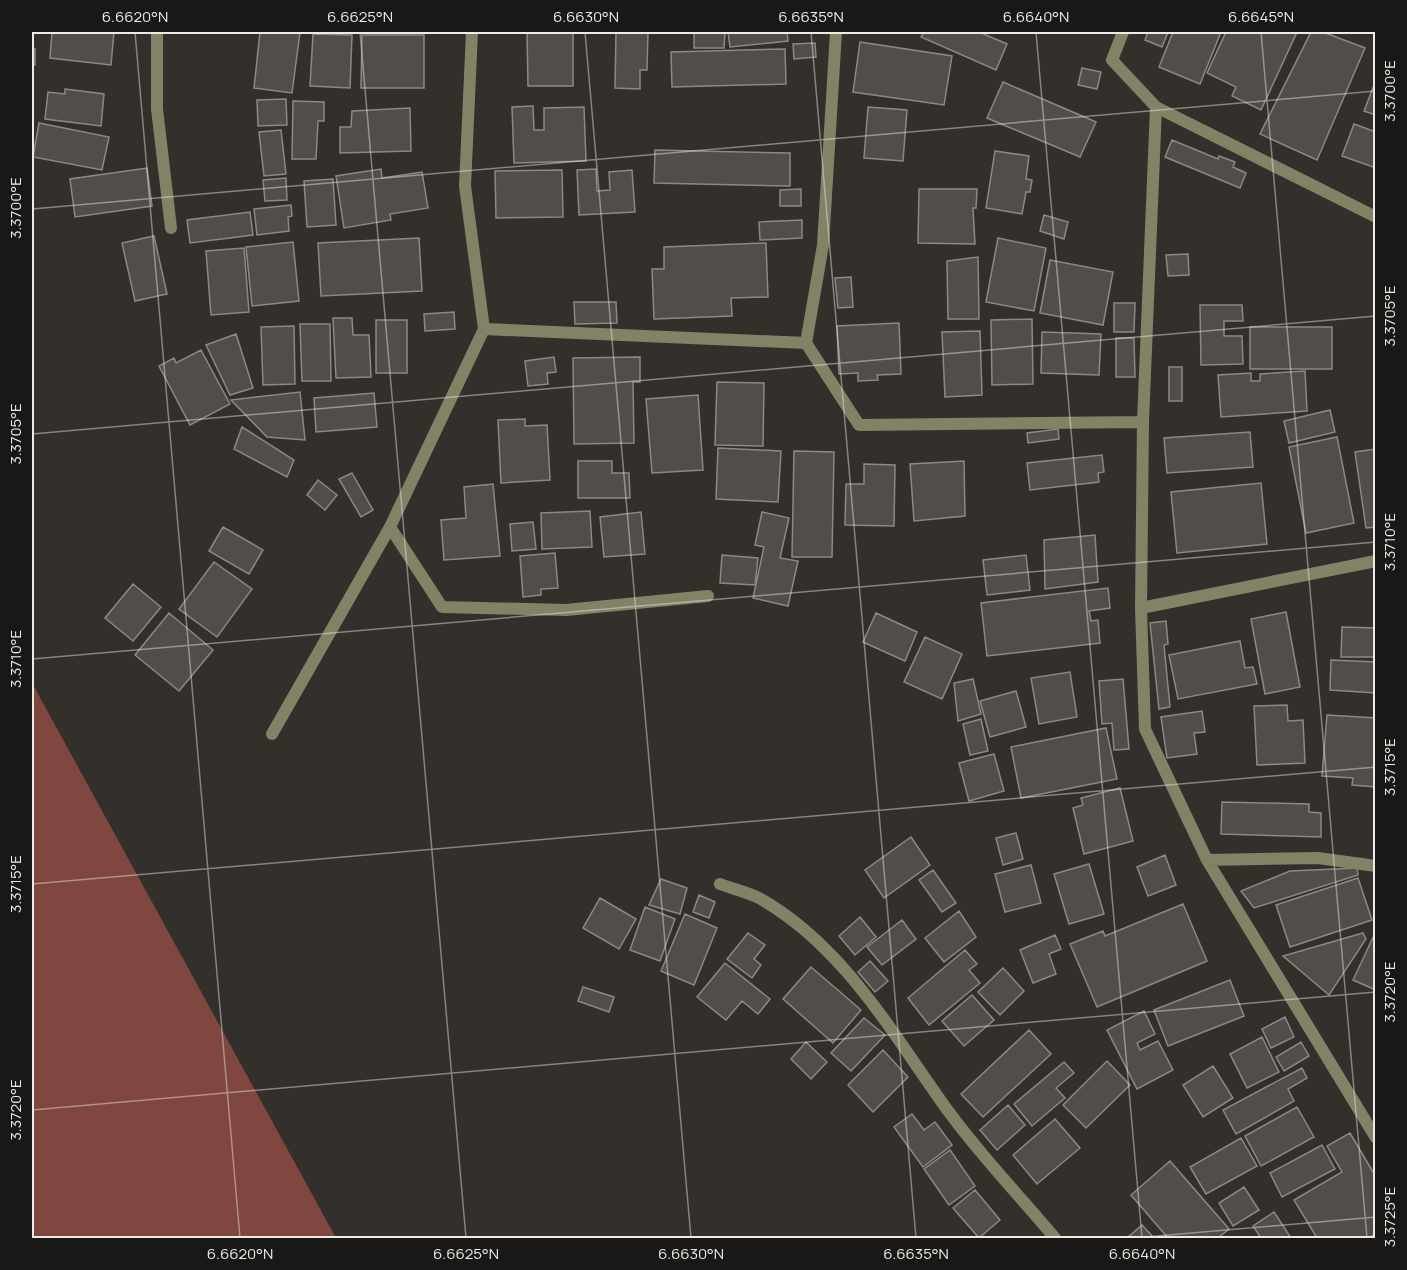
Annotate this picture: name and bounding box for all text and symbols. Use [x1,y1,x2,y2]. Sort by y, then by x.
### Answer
text: 6.6620°N [102,6,168,27]
text: 6.6625°N [327,6,393,27]
text: 6.6630°N [553,6,619,27]
text: 6.6635°N [778,6,844,27]
text: 6.6640°N [1003,6,1069,27]
text: 6.6645°N [1228,6,1294,27]
text: 3.3700°E [1379,60,1400,122]
text: 3.3700°E [5,177,26,239]
text: 3.3705°E [1379,285,1400,347]
text: 3.3705°E [5,403,26,465]
text: 3.3710°E [1379,513,1400,571]
text: 3.3710°E [5,630,26,688]
text: 3.3715°E [1379,738,1400,796]
text: 3.3715°E [5,855,26,913]
text: 3.3720°E [1379,962,1400,1022]
text: 3.3720°E [5,1080,26,1140]
text: 3.3725°E [1379,1187,1400,1247]
text: 6.6620°N [207,1243,273,1264]
text: 6.6625°N [433,1243,499,1264]
text: 6.6630°N [658,1243,724,1264]
text: 6.6635°N [883,1243,949,1264]
text: 6.6640°N [1109,1243,1175,1264]

